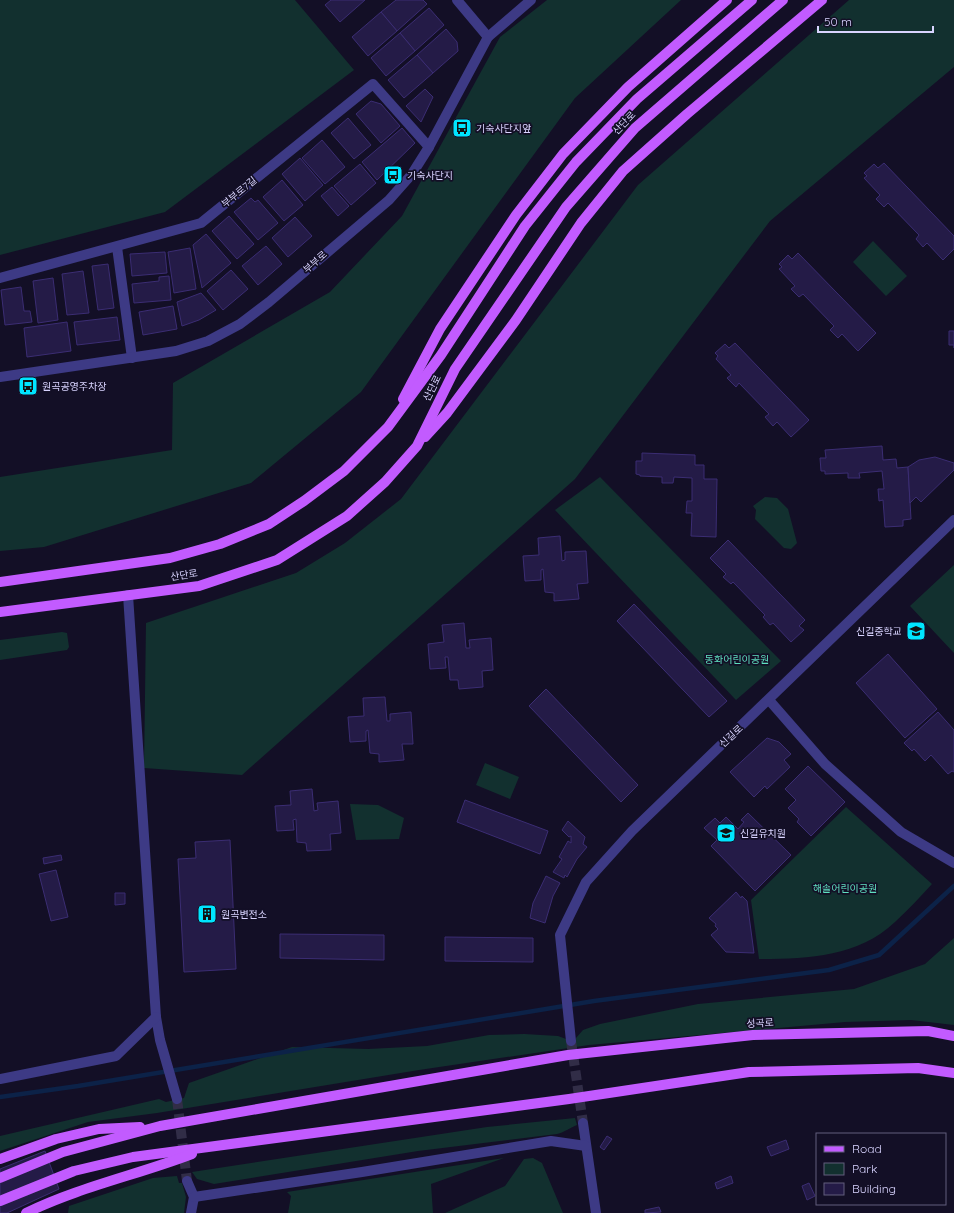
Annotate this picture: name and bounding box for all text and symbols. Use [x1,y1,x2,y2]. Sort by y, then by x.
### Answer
scale bar [818,8,933,34]
text: 50 m [824,14,852,29]
street label: 산단로 [610,109,638,137]
bus stop icon: 기숙사단지앞 [451,117,473,139]
place label: 기숙사단지앞 [476,122,531,135]
bus stop icon: 기숙사단지 [382,164,404,186]
place label: 기숙사단지 [407,169,453,182]
street label: 부부로7길 [219,174,259,210]
street label: 부부로 [300,248,330,276]
street label: 산단로 [420,373,444,403]
bus stop icon: 원곡공영주차장 [17,375,39,397]
place label: 원곡공영주차장 [42,380,106,393]
street label: 산단로 [169,566,199,584]
school or university icon: 신길중학교 [905,620,927,642]
place label: 신길중학교 [856,625,902,638]
park label: 동화어린이공원 [705,653,769,666]
street label: 신길로 [716,722,746,750]
school or university icon: 신길유치원 [715,822,737,844]
place label: 신길유치원 [740,827,786,840]
park label: 해솔어린이공원 [813,882,877,895]
building icon: 원곡변전소 [196,903,218,925]
place label: 원곡변전소 [221,908,267,921]
street label: 성곡로 [746,1016,774,1030]
legend [816,1133,946,1205]
text: Road [852,1141,882,1156]
text: Park [852,1161,877,1176]
text: Building [852,1181,896,1196]

